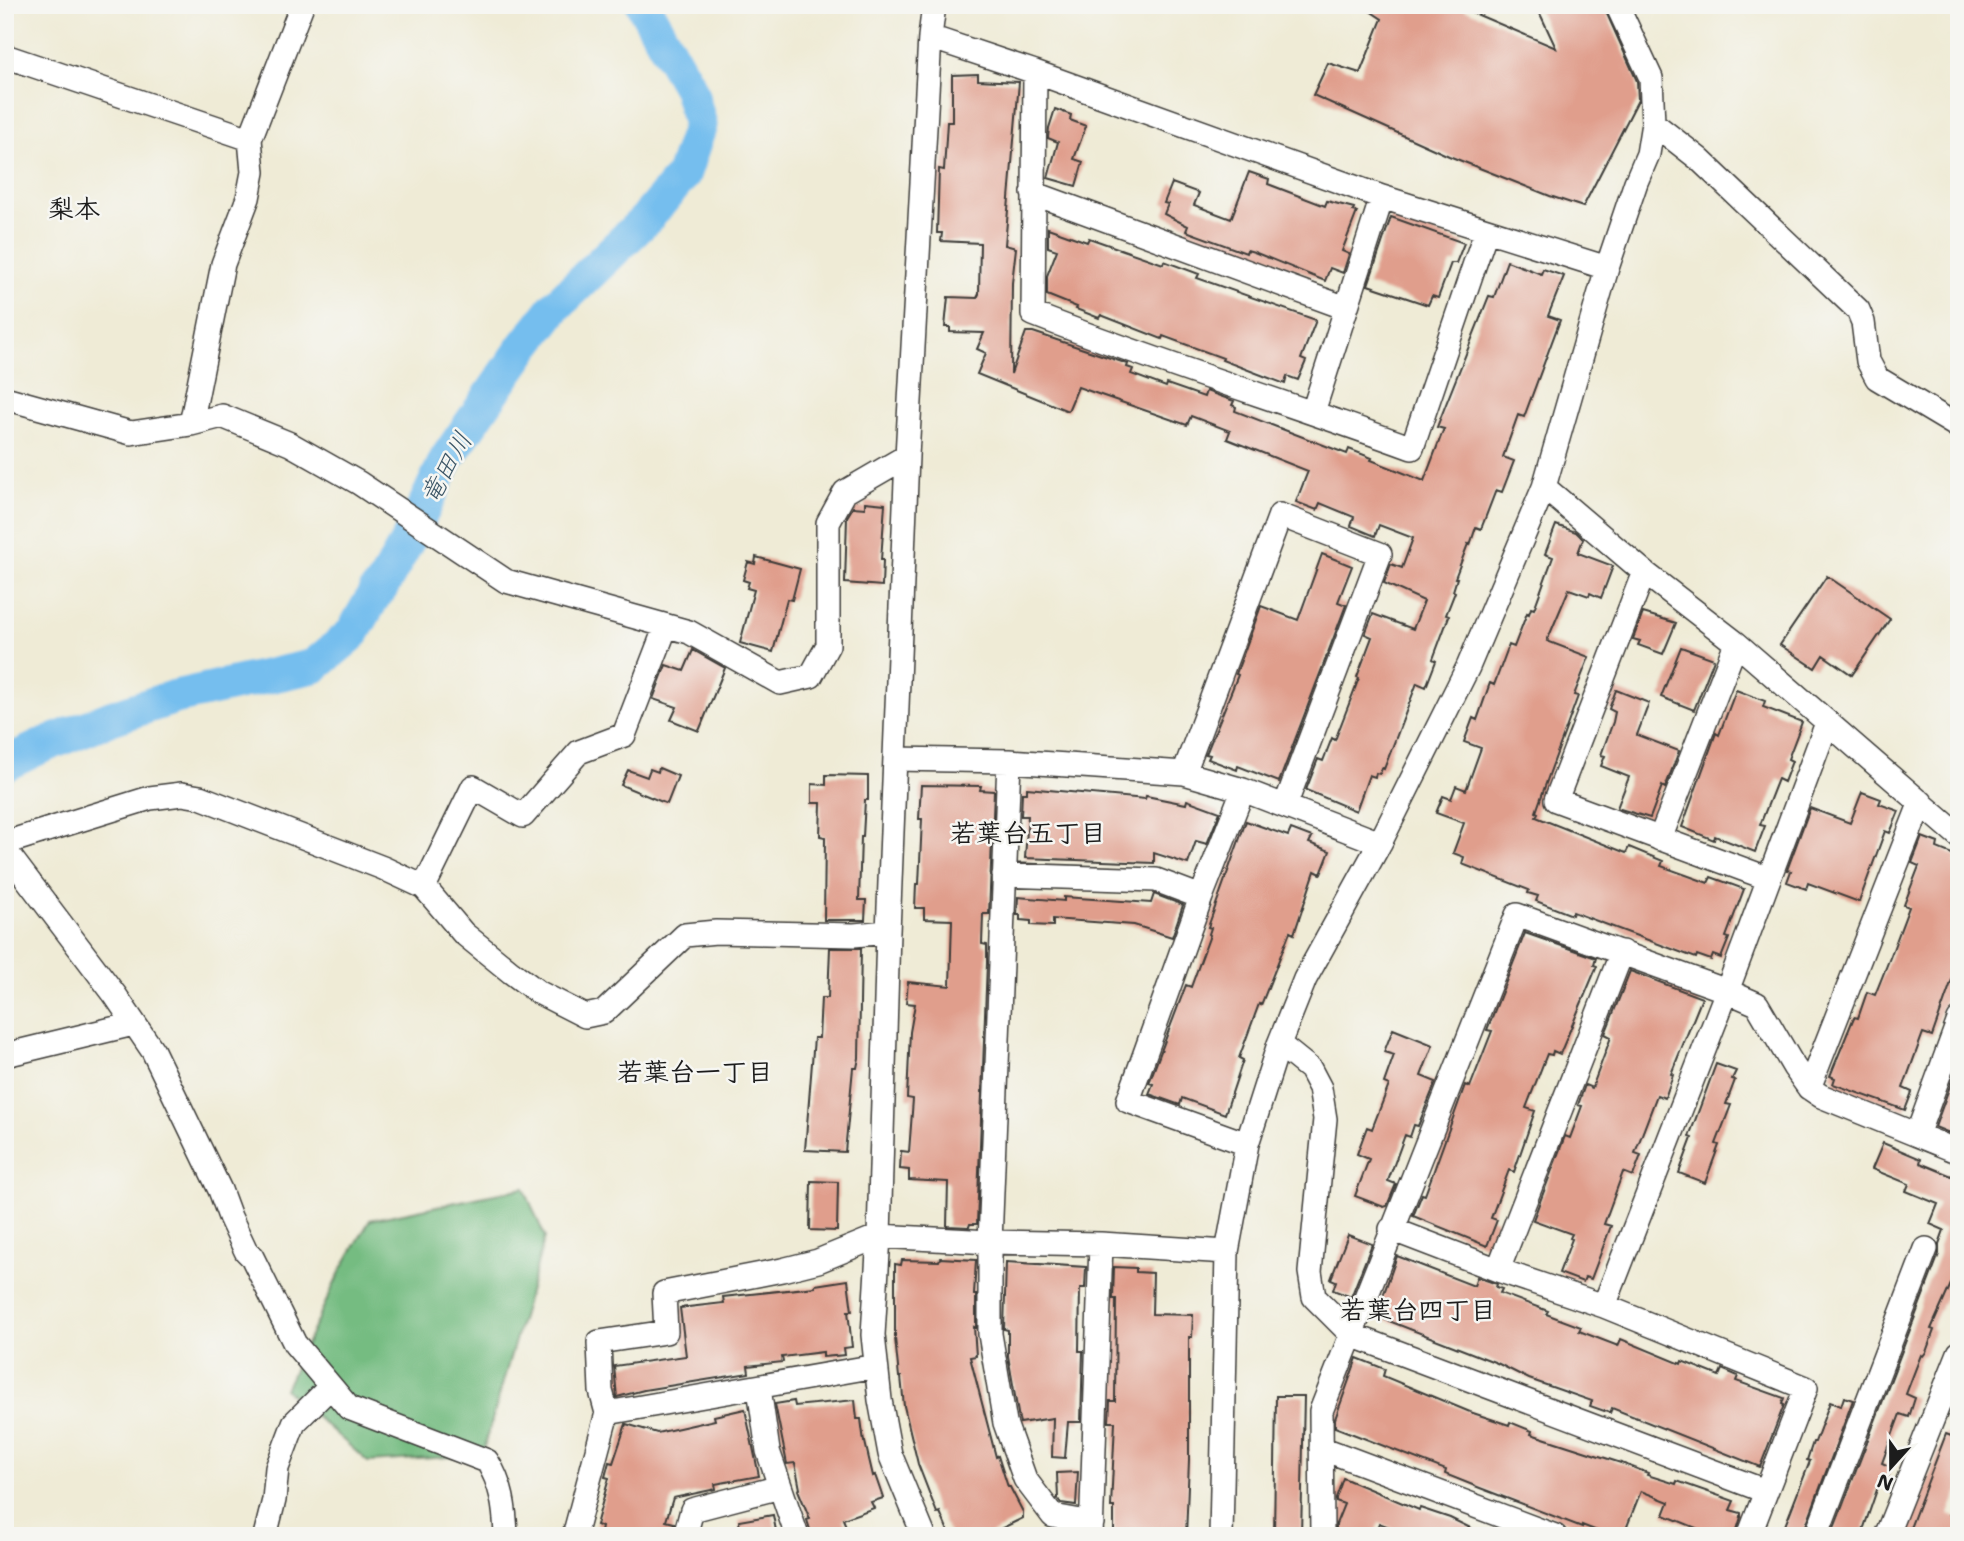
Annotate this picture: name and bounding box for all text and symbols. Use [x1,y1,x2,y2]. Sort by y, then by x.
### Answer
district label: 梨本 [48,191,100,226]
water label: 竜田川 [411,425,480,510]
district label: 若葉台五丁目 [950,815,1106,850]
district label: 若葉台一丁目 [617,1054,773,1089]
district label: 若葉台四丁目 [1340,1292,1496,1327]
north arrow [1856,1432,1926,1502]
text: N [1874,1468,1897,1497]

